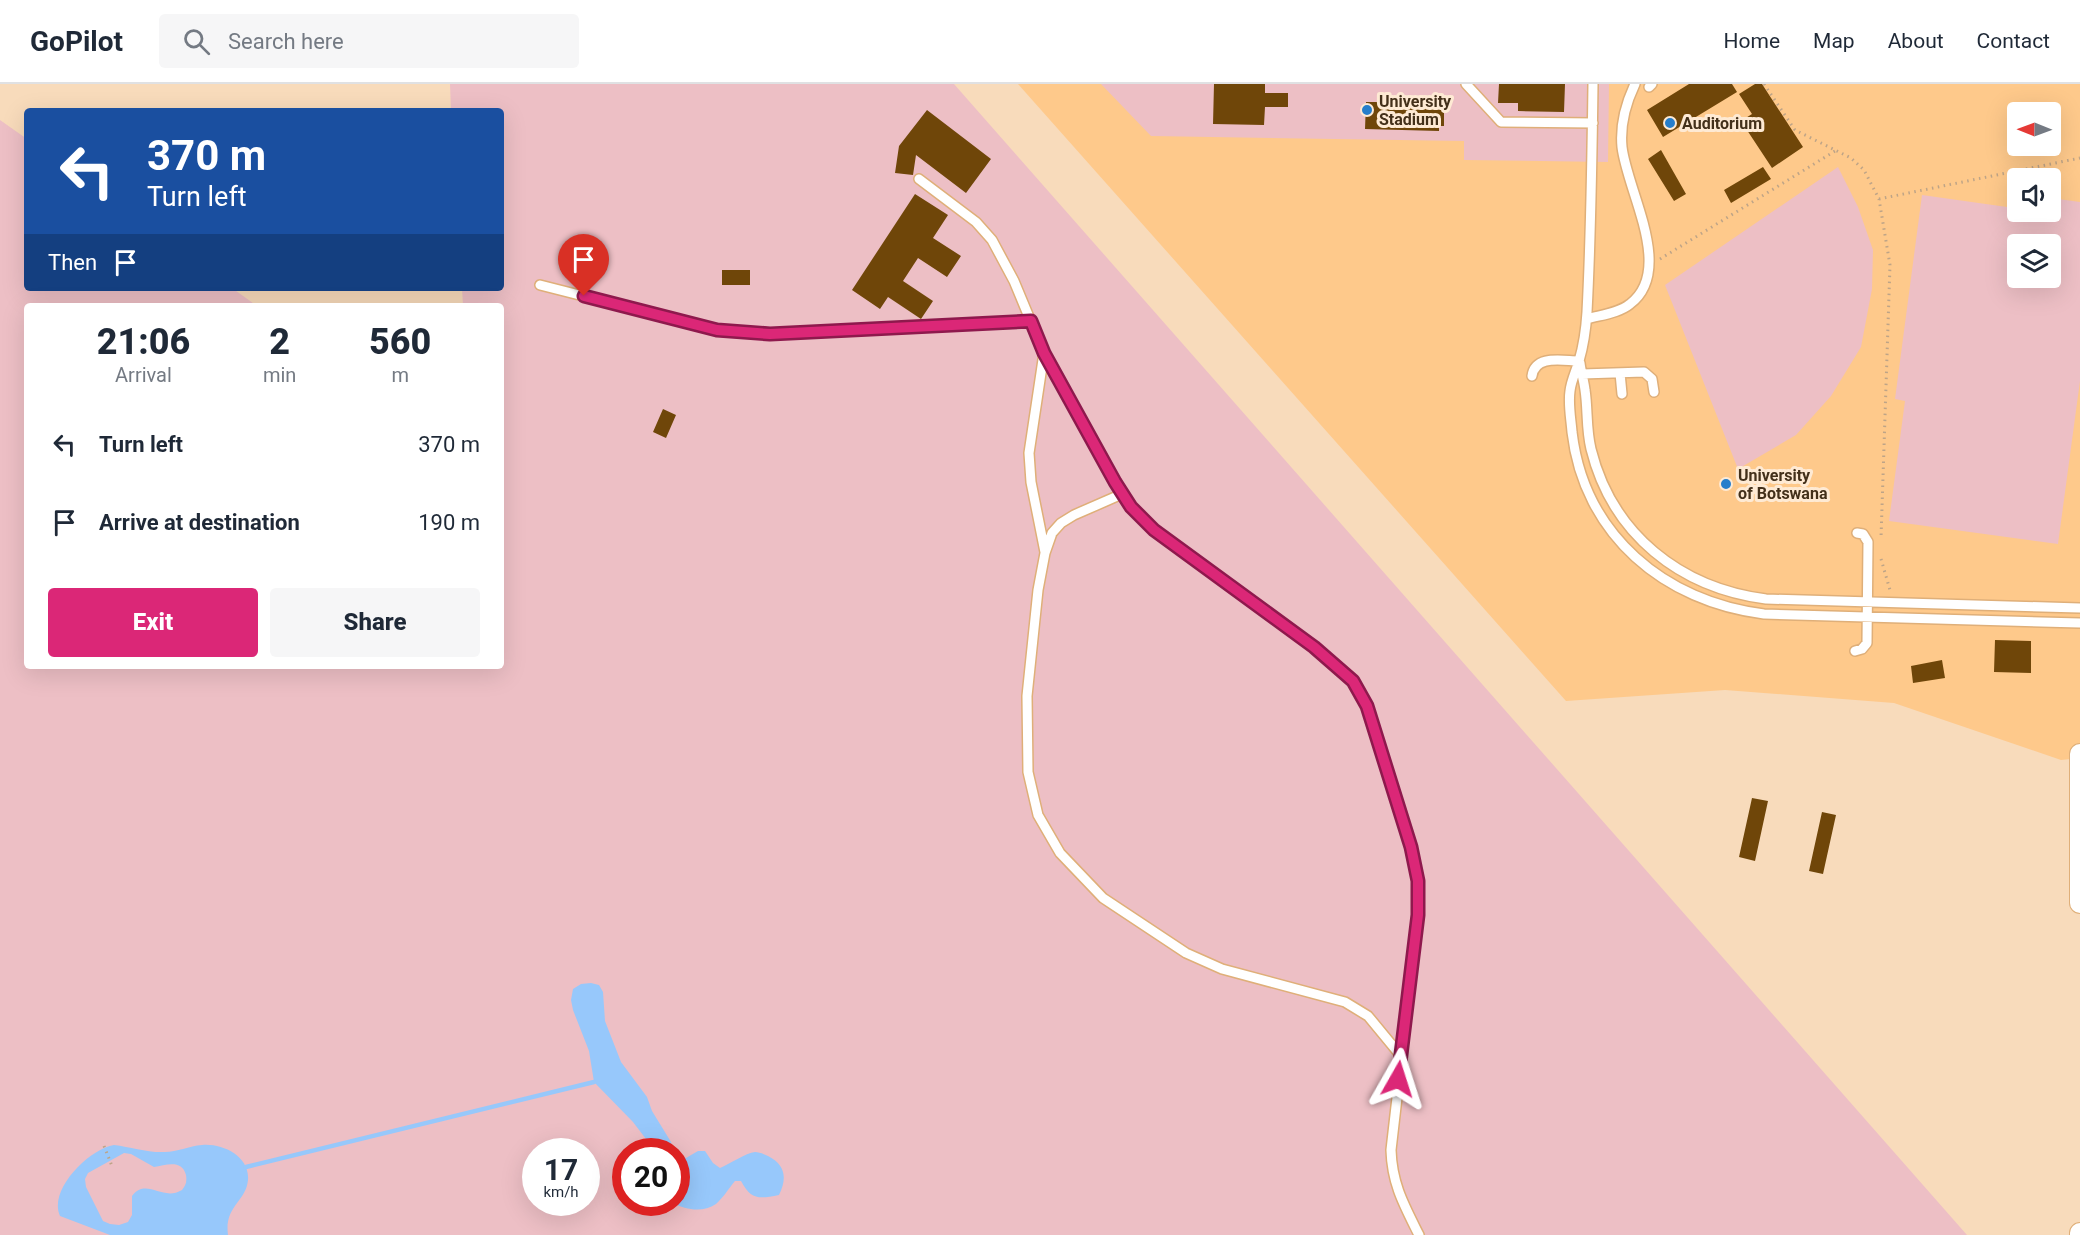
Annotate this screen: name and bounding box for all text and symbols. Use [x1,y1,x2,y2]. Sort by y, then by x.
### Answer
search box [159,14,579,68]
text: GoPilot [30,25,123,58]
icon: search [180,25,213,58]
text: Search here [228,29,344,54]
text: Home [1724,29,1780,53]
text: Map [1813,29,1855,53]
text: About [1888,29,1944,53]
text: Contact [1977,29,2050,53]
place label: University Stadium [1379,92,1452,129]
north arrow [2007,102,2061,156]
map controls [2007,102,2061,288]
marker: University Stadium [1360,103,1374,117]
place label: Auditorium [1682,114,1762,133]
marker: Auditorium [1663,116,1677,130]
text: 370 m [147,131,266,180]
icon: left [48,132,126,210]
button: sound [2007,168,2061,222]
text: Turn left [147,181,247,213]
pin [558,234,609,296]
button: layers [2007,234,2061,288]
icon: arrive [567,243,600,276]
icon: arrive [109,246,142,279]
text: Then [48,250,97,275]
text: 21:06 [97,321,190,363]
text: 2 [269,321,290,363]
text: 560 [369,321,431,363]
text: Arrival [115,363,172,387]
text: min [263,363,296,387]
text: m [391,363,409,387]
icon: left [48,428,81,461]
text: Turn left [99,432,183,457]
text: 370 m [418,432,480,457]
place label: University of Botswana [1738,466,1828,503]
marker: University of Botswana [1719,477,1733,491]
icon: arrive [48,506,81,539]
text: Arrive at destination [99,510,300,535]
text: 190 m [418,510,480,535]
button: Exit [48,588,258,657]
button: Share [270,588,480,657]
position arrow [1366,1047,1430,1111]
speed limit sign: 20 [612,1138,690,1216]
text: 17 [544,1152,578,1187]
text: km/h [543,1183,579,1201]

